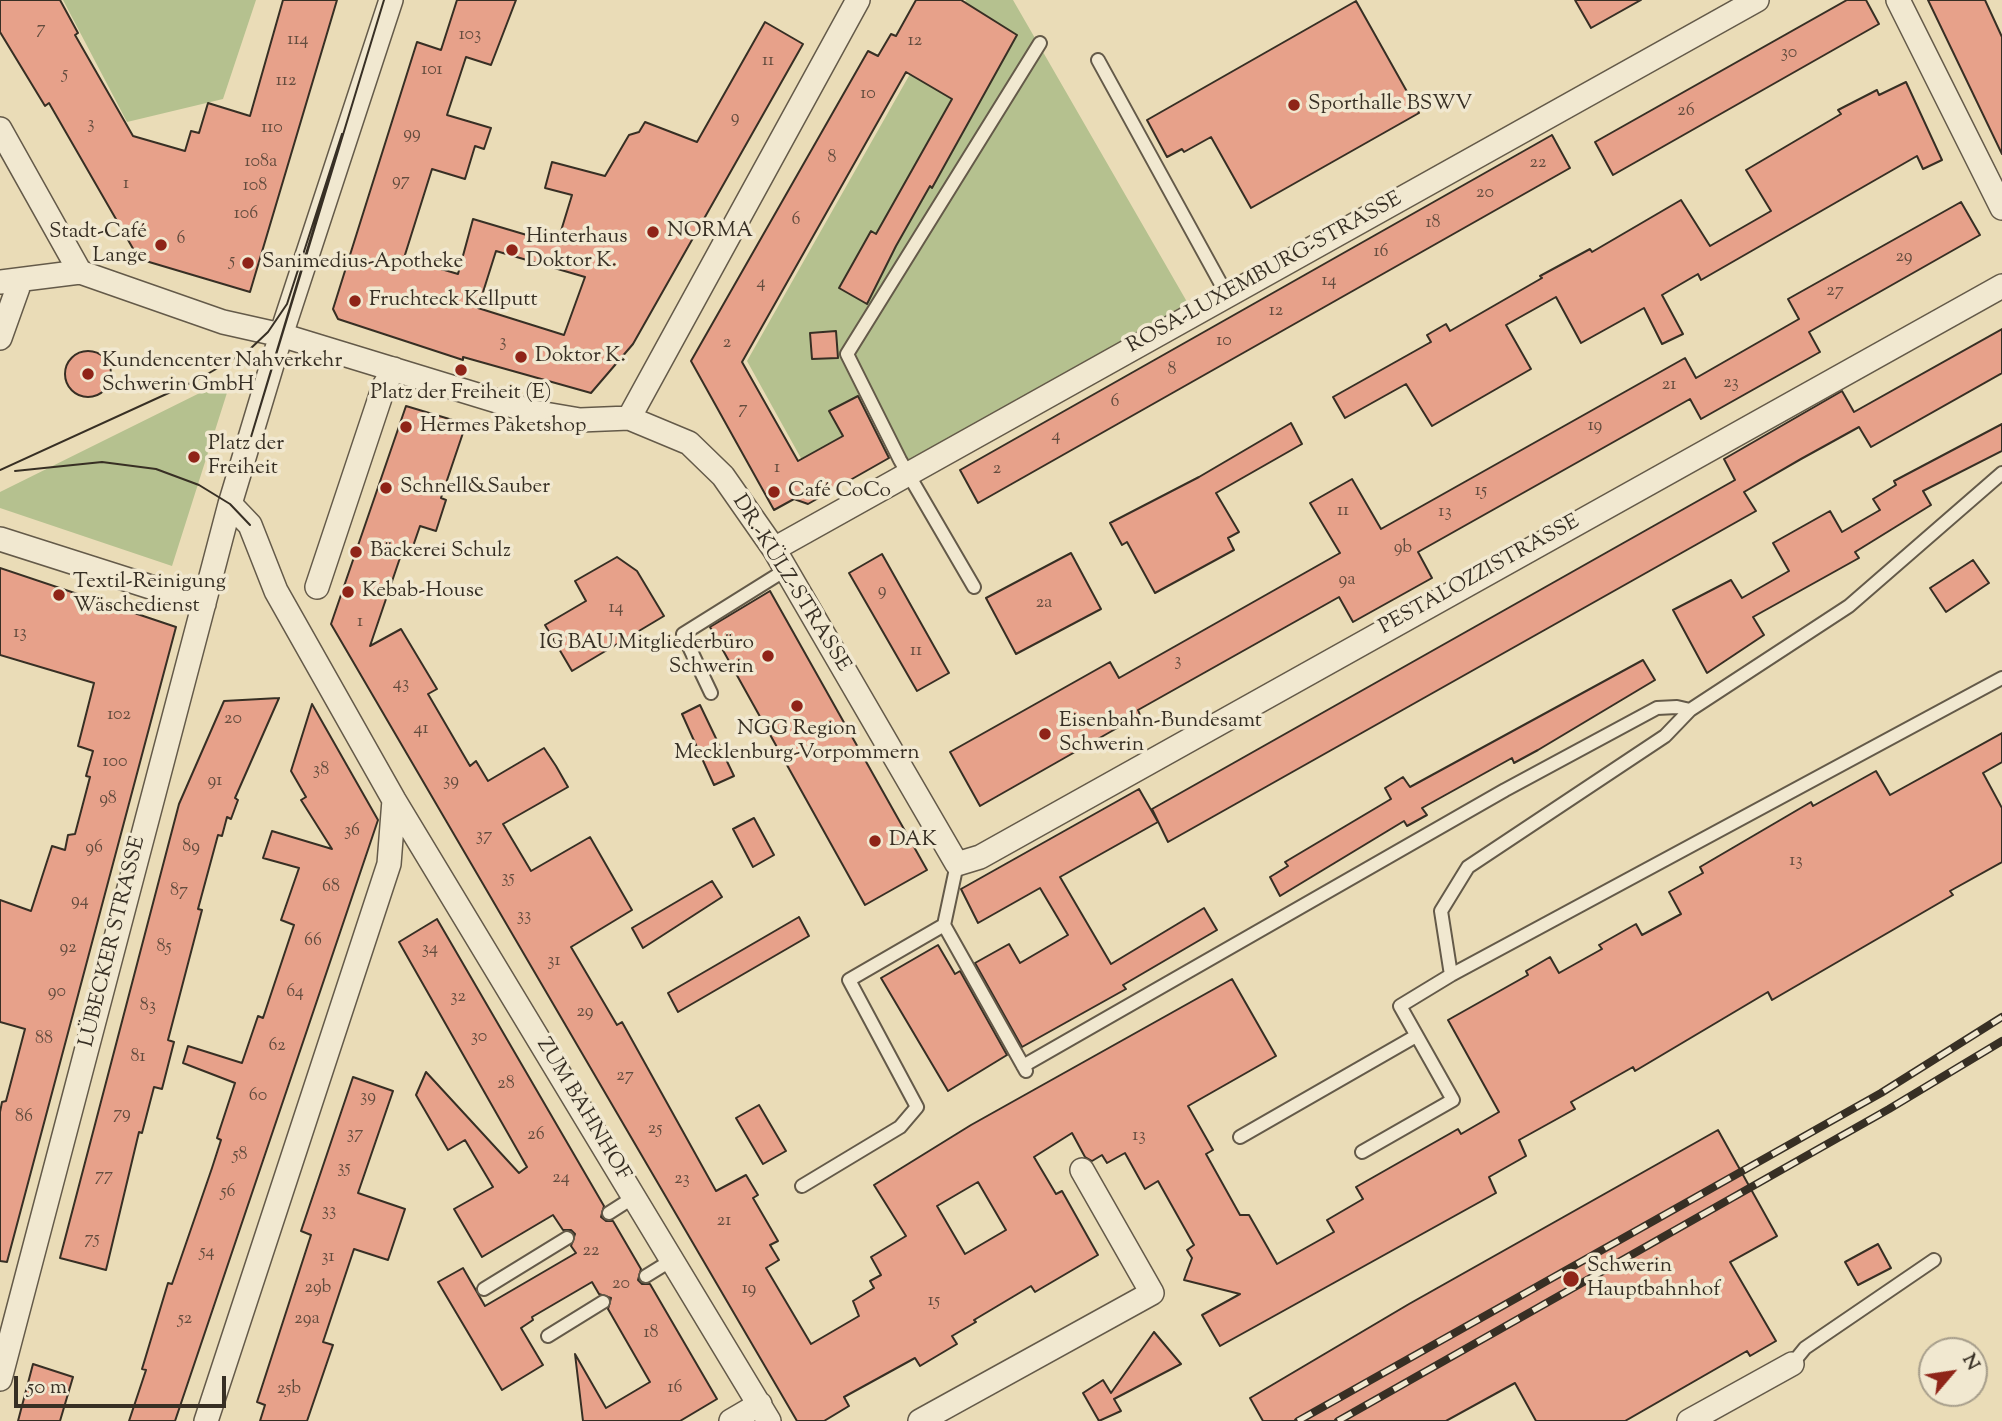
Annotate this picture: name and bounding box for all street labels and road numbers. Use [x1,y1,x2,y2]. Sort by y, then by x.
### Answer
street label: ROSA-LUXEMBURG-STRASSE [1123,188,1407,360]
street label: DR.-KÜLZ-STRASSE [725,491,855,677]
street label: PESTALOZZISTRASSE [1376,510,1584,642]
street label: LÜBECKER STRASSE [76,834,152,1050]
street label: ZUM BAHNHOF [530,1034,634,1186]

